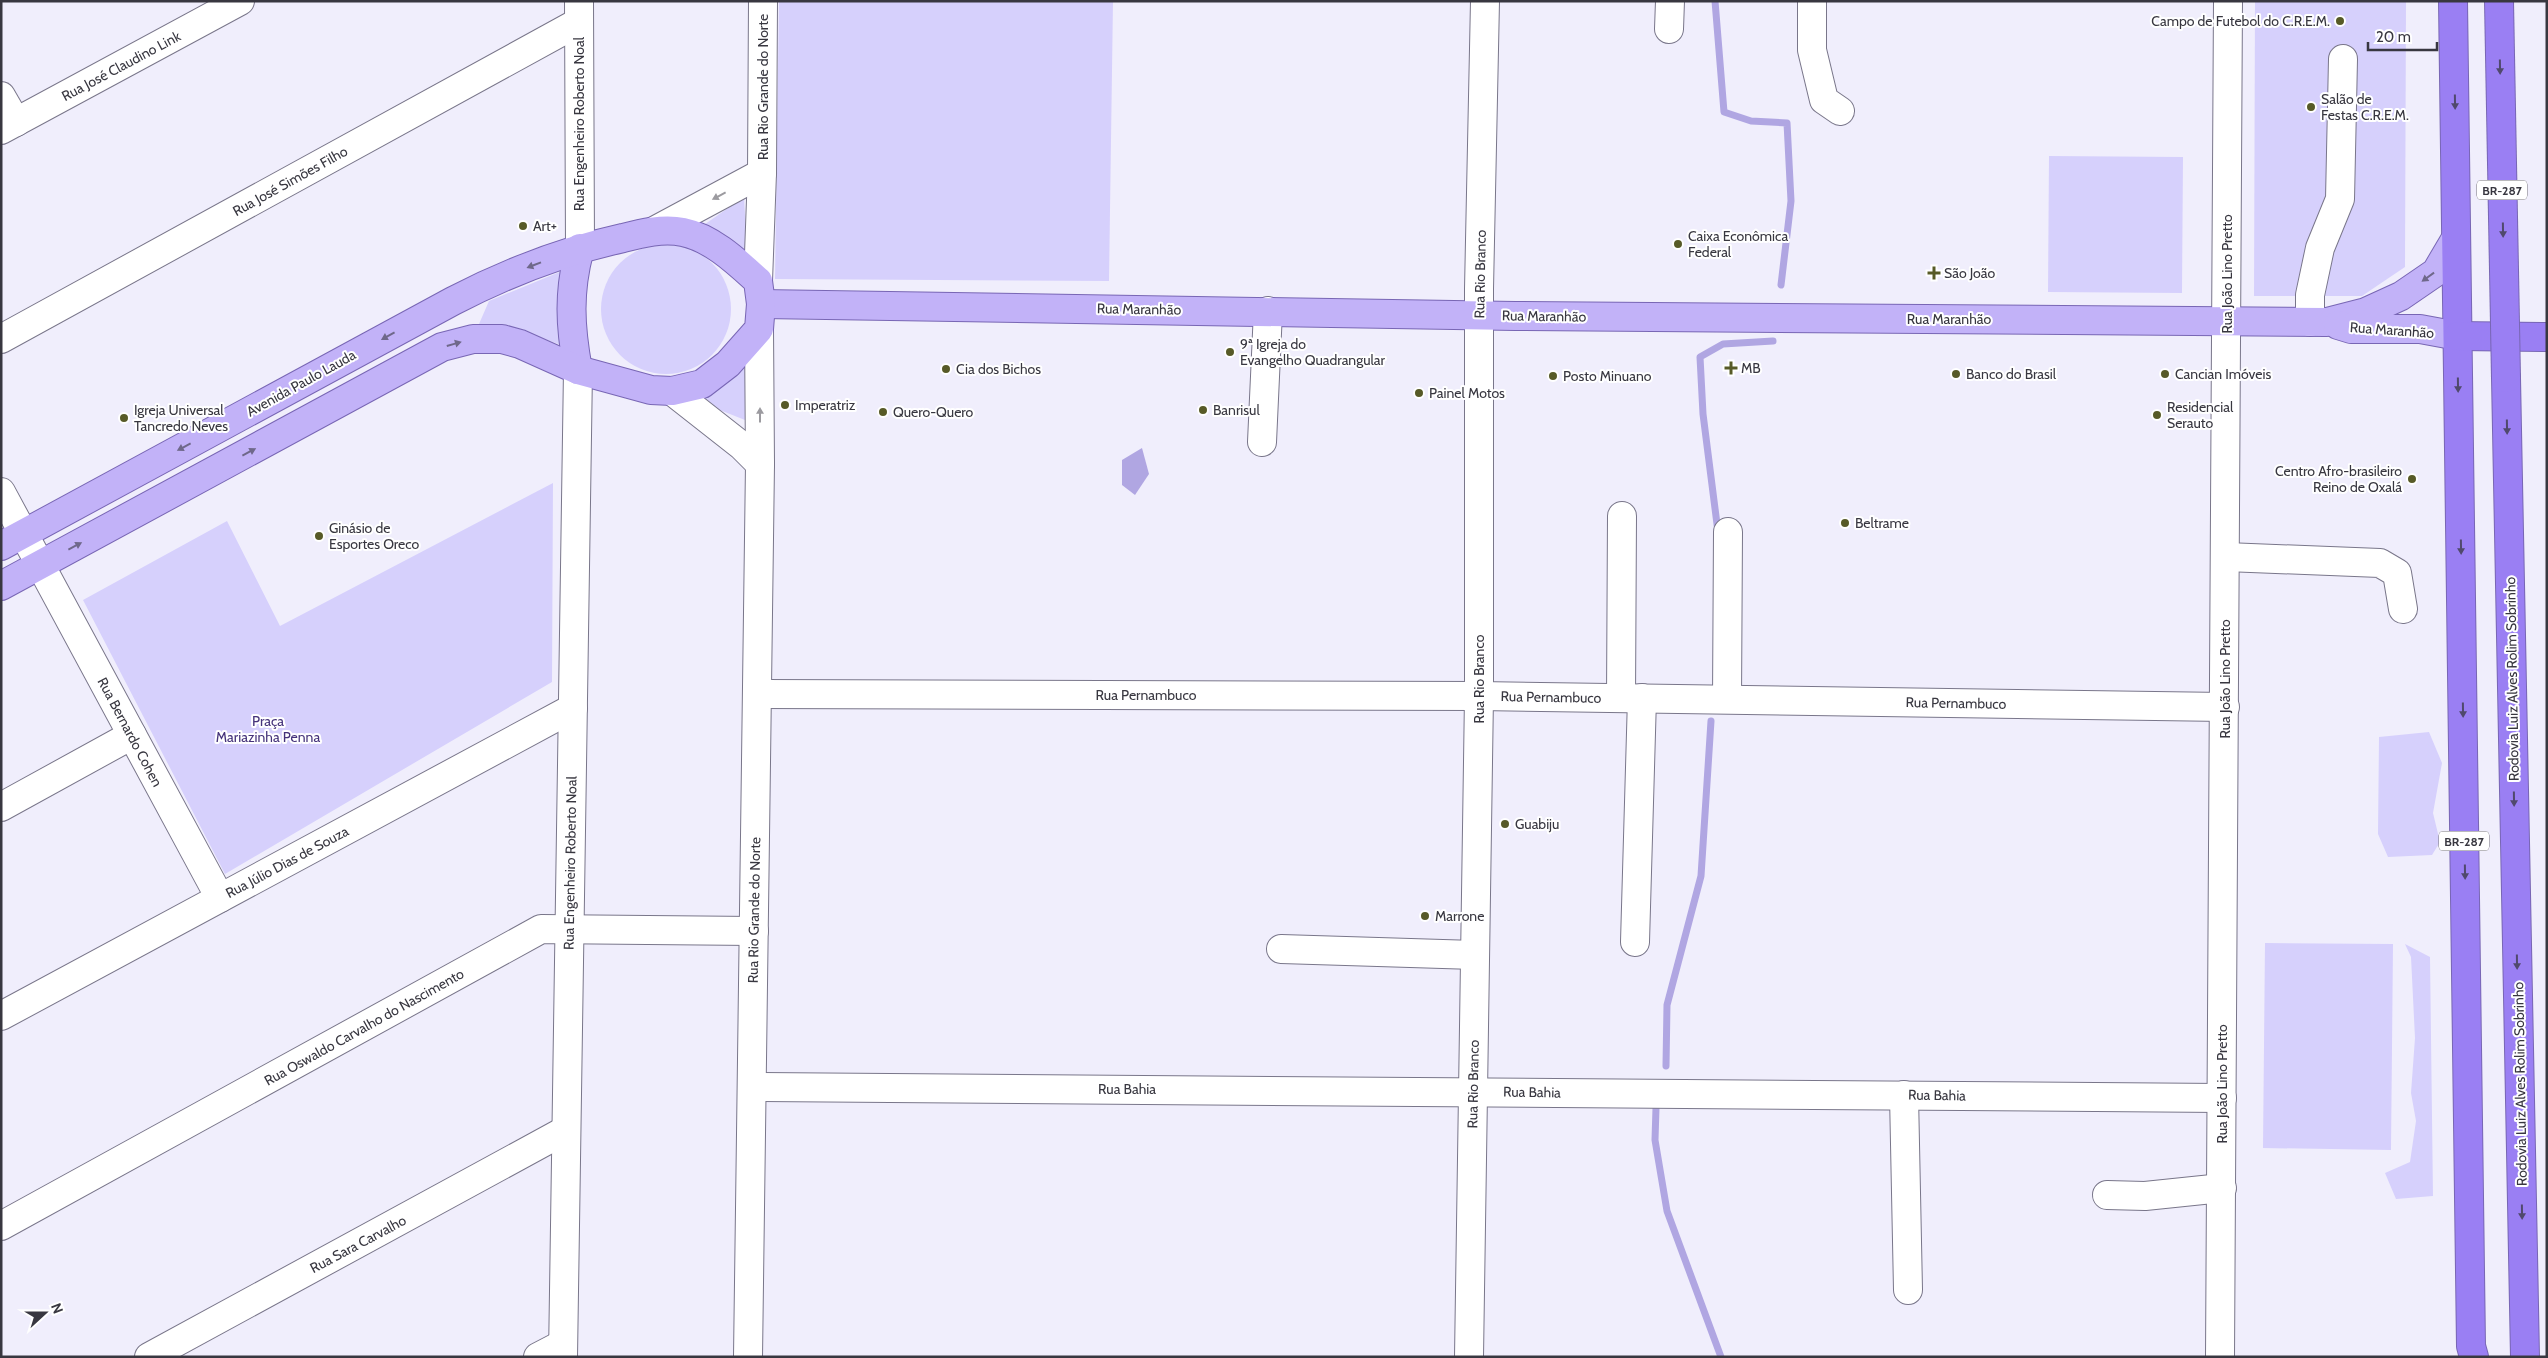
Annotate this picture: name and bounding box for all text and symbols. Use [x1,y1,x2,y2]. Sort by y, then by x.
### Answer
place label: Campo de Futebol do C.R.E.M. [2151,12,2330,30]
street label: Rua Rio Grande do Norte [754,14,772,160]
marker: Campo de Futebol do C.R.E.M. [2334,15,2346,27]
scale bar [2368,20,2437,52]
street label: Rua José Claudino Link [58,27,184,105]
text: 20 m [2376,28,2411,46]
street label: Rua Engenheiro Roberto Noal [570,36,588,211]
one-way arrow [2496,60,2504,76]
place label: Salão de Festas C.R.E.M. [2321,90,2409,124]
one-way arrow [2451,95,2459,111]
marker: Salão de Festas C.R.E.M. [2305,101,2317,113]
street label: Rua José Simões Filho [229,142,351,220]
road number: BR-287 [2477,180,2527,200]
one-way arrow [712,192,726,200]
street label: Rua João Lino Pretto [2218,214,2236,334]
place label: Art+ [533,217,557,235]
marker: Art+ [517,220,529,232]
one-way arrow [2499,222,2507,238]
place label: Caixa Econômica Federal [1688,227,1788,261]
street label: Rua Rio Branco [1470,229,1490,319]
marker: Caixa Econômica Federal [1672,238,1684,250]
one-way arrow [526,261,541,269]
place label: São João [1944,264,1996,282]
marker: São João [1928,267,1940,279]
one-way arrow [2422,272,2435,282]
street label: Rua Maranhão [1097,299,1182,319]
street label: Rua Maranhão [1502,306,1587,326]
street label: Rua Maranhão [1907,310,1991,328]
street label: Rua Maranhão [2349,318,2435,342]
one-way arrow [381,332,396,340]
place label: 9ª Igreja do Evangelho Quadrangular [1240,335,1386,369]
one-way arrow [447,339,462,347]
street label: Avenida Paulo Lauda [243,345,359,420]
marker: 9ª Igreja do Evangelho Quadrangular [1224,346,1236,358]
place label: MB [1741,359,1761,377]
place label: Cia dos Bichos [956,360,1041,378]
marker: MB [1725,362,1737,374]
marker: Cia dos Bichos [940,363,952,375]
place label: Banco do Brasil [1966,365,2057,383]
place label: Cancian Imóveis [2175,365,2271,383]
place label: Posto Minuano [1563,367,1652,385]
marker: Banco do Brasil [1950,368,1962,380]
marker: Cancian Imóveis [2159,368,2171,380]
marker: Posto Minuano [1547,370,1559,382]
one-way arrow [2454,377,2462,393]
place label: Painel Motos [1429,384,1505,402]
marker: Painel Motos [1413,387,1425,399]
place label: Imperatriz [795,396,856,414]
place label: Residencial Serauto [2167,398,2234,432]
marker: Imperatriz [779,399,791,411]
place label: Igreja Universal Tancredo Neves [134,401,228,435]
place label: Banrisul [1213,401,1260,419]
place label: Quero-Quero [893,403,974,421]
marker: Banrisul [1197,404,1209,416]
marker: Quero-Quero [877,406,889,418]
one-way arrow [756,407,764,423]
marker: Residencial Serauto [2151,409,2163,421]
marker: Igreja Universal Tancredo Neves [118,412,130,424]
one-way arrow [2503,419,2511,435]
one-way arrow [177,443,191,451]
one-way arrow [242,448,255,457]
place label: Centro Afro-brasileiro Reino de Oxalá [2275,462,2402,496]
marker: Centro Afro-brasileiro Reino de Oxalá [2406,473,2418,485]
place label: Beltrame [1855,514,1909,532]
marker: Beltrame [1839,517,1851,529]
place label: Ginásio de Esportes Oreco [329,519,420,553]
marker: Ginásio de Esportes Oreco [313,530,325,542]
one-way arrow [2457,539,2465,555]
one-way arrow [68,542,82,550]
street label: Rodovia Luiz Alves Rolim Sobrinho [2501,576,2523,781]
street label: Rua João Lino Pretto [2216,619,2234,739]
street label: Rua Rio Branco [1470,634,1488,723]
street label: Rua Bernardo Cohen [94,674,167,790]
street label: Rua Pernambuco [1096,686,1197,704]
street label: Rua Pernambuco [1500,687,1602,707]
street label: Rua Pernambuco [1905,693,2007,713]
one-way arrow [2459,702,2467,718]
park label: Praça Mariazinha Penna [216,712,320,746]
street label: Rua Engenheiro Roberto Noal [559,775,581,950]
one-way arrow [2510,791,2518,807]
place label: Guabiju [1515,815,1559,833]
marker: Guabiju [1499,818,1511,830]
street label: Rua Júlio Dias de Souza [222,822,352,902]
road number: BR-287 [2439,831,2489,850]
street label: Rua Rio Grande do Norte [744,837,764,983]
one-way arrow [2461,864,2469,880]
place label: Marrone [1435,907,1484,925]
marker: Marrone [1419,910,1431,922]
one-way arrow [2513,954,2521,970]
street label: Rua Oswaldo Carvalho do Nascimento [261,964,467,1090]
street label: Rodovia Luiz Alves Rolim Sobrinho [2509,981,2531,1186]
street label: Rua João Lino Pretto [2213,1024,2231,1144]
street label: Rua Rio Branco [1463,1039,1483,1129]
street label: Rua Bahia [1098,1080,1156,1098]
street label: Rua Bahia [1503,1082,1561,1102]
street label: Rua Bahia [1908,1085,1966,1105]
one-way arrow [2518,1204,2526,1220]
street label: Rua Sara Carvalho [307,1211,409,1277]
north arrow [20,1288,70,1338]
text: N [47,1300,67,1316]

